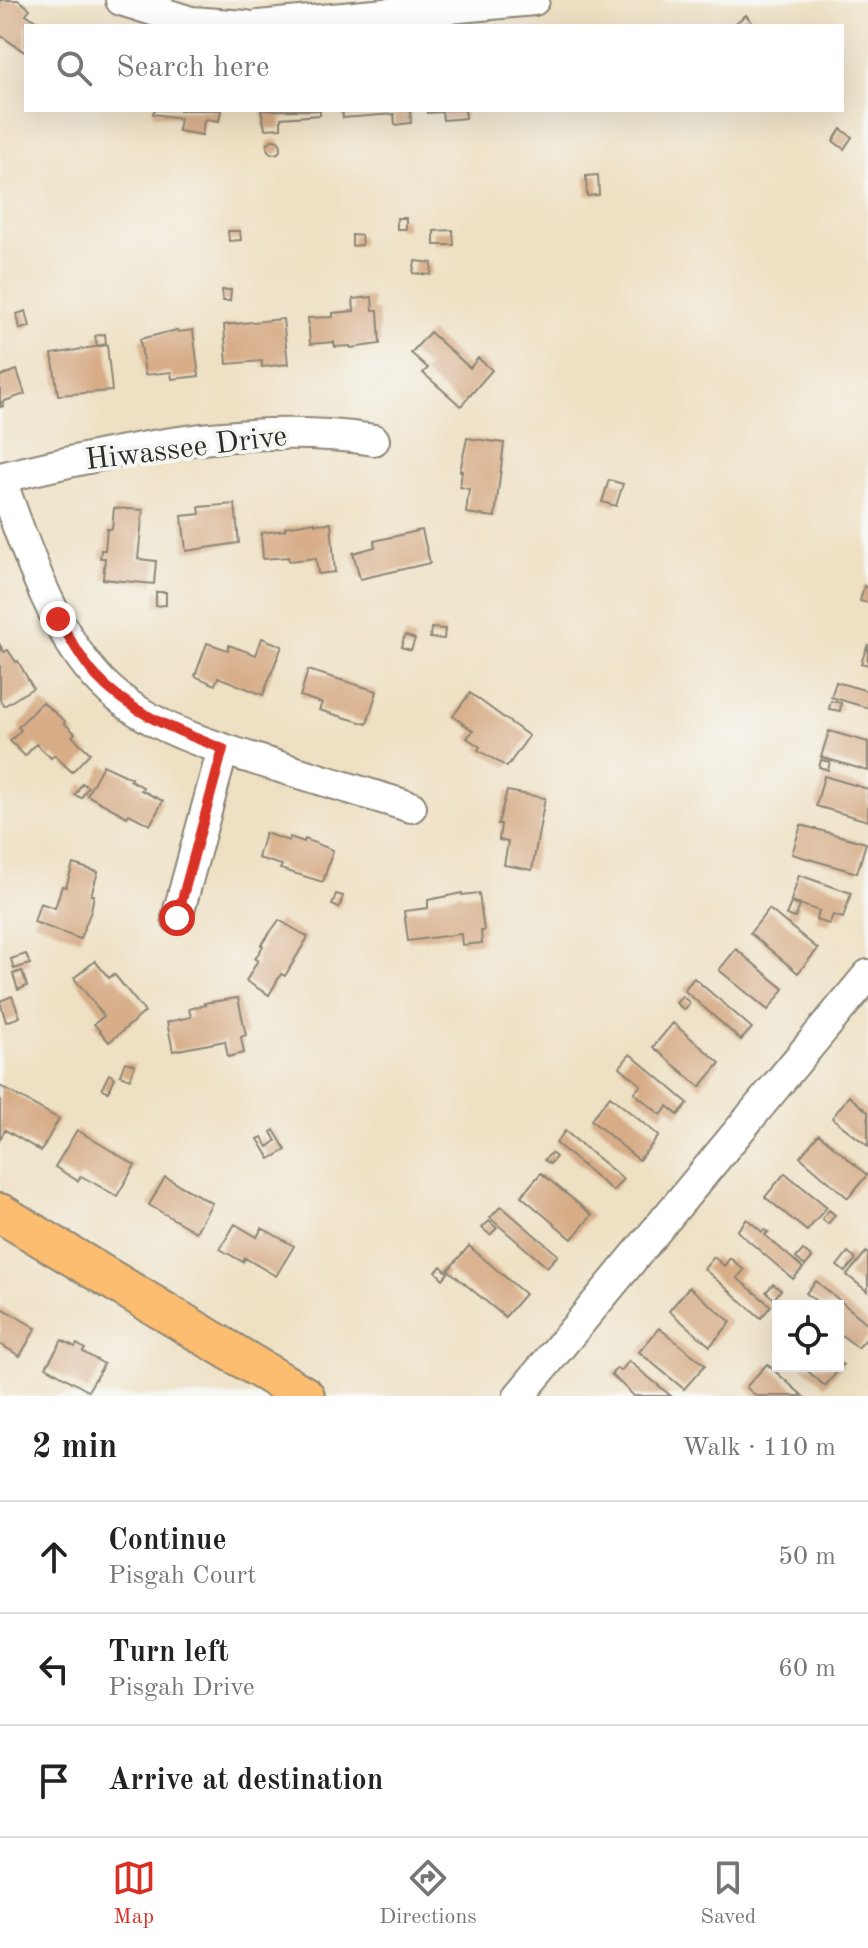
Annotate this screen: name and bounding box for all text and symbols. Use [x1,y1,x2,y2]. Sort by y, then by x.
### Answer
search box [24,24,844,112]
icon: search [52,46,96,90]
text: Search here [116,53,270,83]
street label: Hiwassee Drive [84,422,289,476]
route end [40,601,76,637]
route start [159,900,195,936]
map controls [772,1300,844,1372]
button: locate [772,1300,844,1372]
text: 2 min [32,1431,117,1465]
text: Walk · 110 m [682,1435,836,1461]
text: Continue [108,1526,227,1556]
icon: ahead [32,1535,76,1579]
text: 50 m [778,1544,836,1570]
text: Pisgah Court [108,1563,256,1589]
text: Turn left [108,1638,229,1668]
icon: left [32,1647,76,1691]
text: 60 m [778,1656,836,1682]
text: Pisgah Drive [108,1675,255,1701]
icon: arrive [32,1759,76,1803]
text: Arrive at destination [108,1766,383,1796]
tab: Map [112,1856,156,1931]
tab: Directions [379,1856,477,1931]
tab: Saved [700,1856,756,1931]

